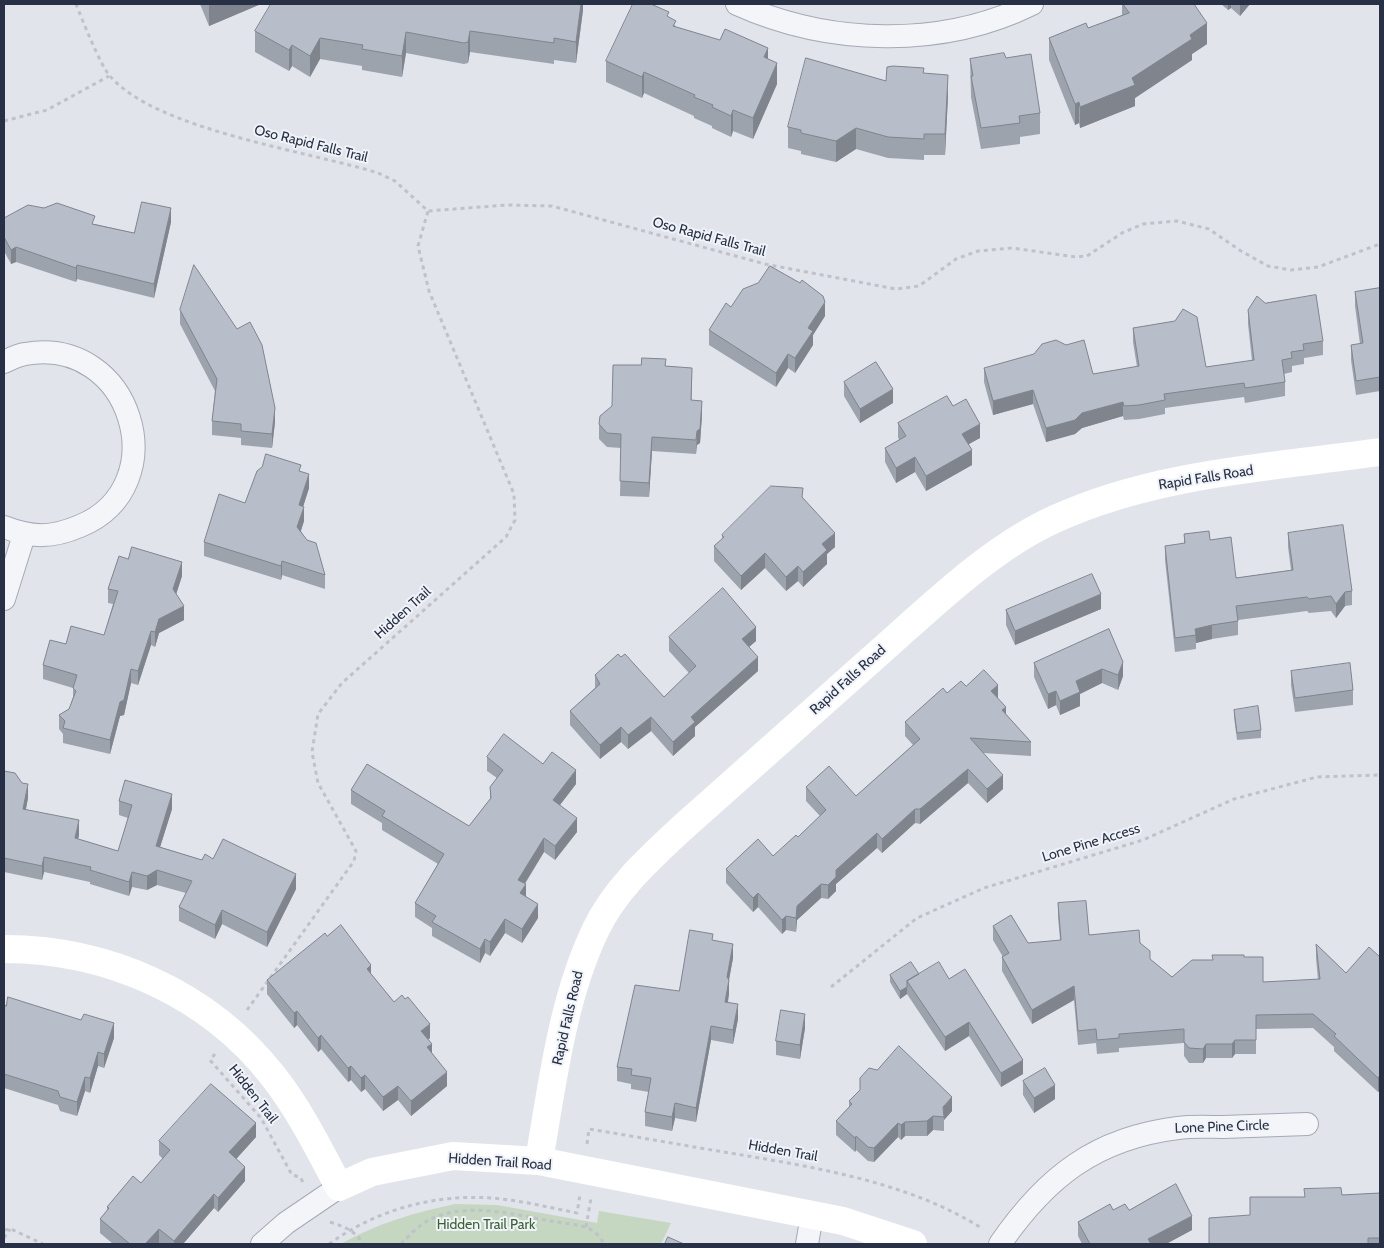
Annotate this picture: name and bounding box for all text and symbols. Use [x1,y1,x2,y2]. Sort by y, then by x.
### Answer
street label: Oso Rapid Falls Trail [252,122,370,166]
street label: Oso Rapid Falls Trail [651,214,767,260]
street label: Rapid Falls Road [1157,462,1255,494]
street label: Hidden Trail [371,583,435,643]
street label: Rapid Falls Road [807,642,889,718]
street label: Lone Pine Access [1040,820,1142,866]
street label: Rapid Falls Road [549,969,587,1067]
street label: Hidden Trail [225,1061,281,1127]
street label: Lone Pine Circle [1174,1117,1270,1137]
street label: Hidden Trail [747,1137,819,1165]
street label: Hidden Trail Road [448,1150,552,1174]
park label: Hidden Trail Park [437,1217,535,1233]

